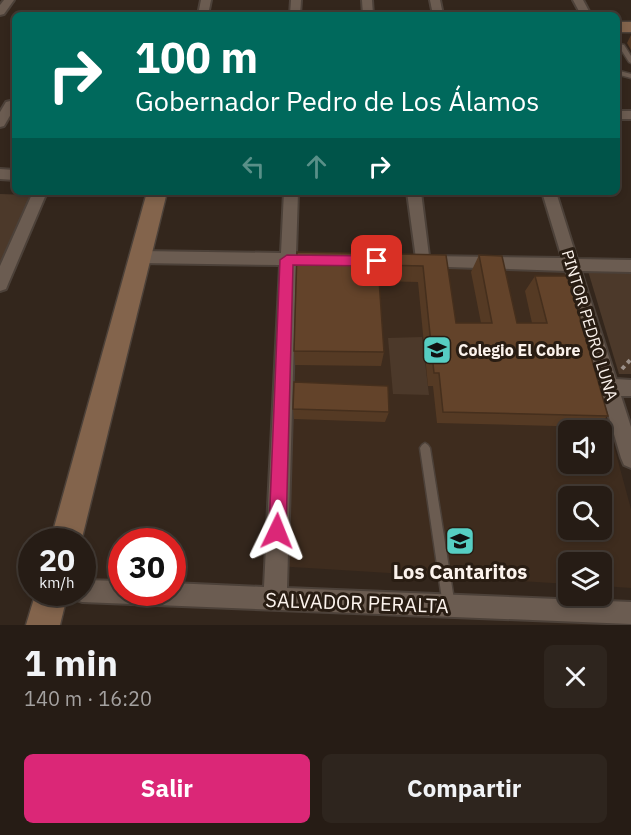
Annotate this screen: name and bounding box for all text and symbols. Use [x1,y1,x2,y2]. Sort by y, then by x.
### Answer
text: 100 m [135,30,258,85]
icon: right [36,36,114,114]
text: Gobernador Pedro de Los Álamos [135,83,539,118]
icon: left [237,150,270,183]
icon: ahead [300,150,333,183]
icon: right [363,150,396,183]
pin [351,235,402,286]
icon: arrive [360,244,393,277]
street label: PINTOR PEDRO LUNA [558,247,622,403]
school or university icon: Colegio El Cobre [421,334,453,366]
place label: Colegio El Cobre [458,340,580,360]
map controls [558,420,612,606]
button: sound [558,420,612,474]
button: search [558,486,612,540]
position arrow [245,499,309,563]
school or university icon: Los Cantaritos [444,525,476,557]
speed limit sign: 30 [108,528,186,606]
text: 20 [39,540,75,579]
button: layers [558,552,612,606]
place label: Los Cantaritos [393,558,527,585]
text: km/h [39,573,75,592]
street label: SALVADOR PERALTA [265,586,449,619]
text: 1 min [24,639,118,686]
button: close [544,645,607,708]
text: 140 m · 16:20 [24,685,152,712]
button: Salir [24,754,310,823]
button: Compartir [322,754,607,823]

